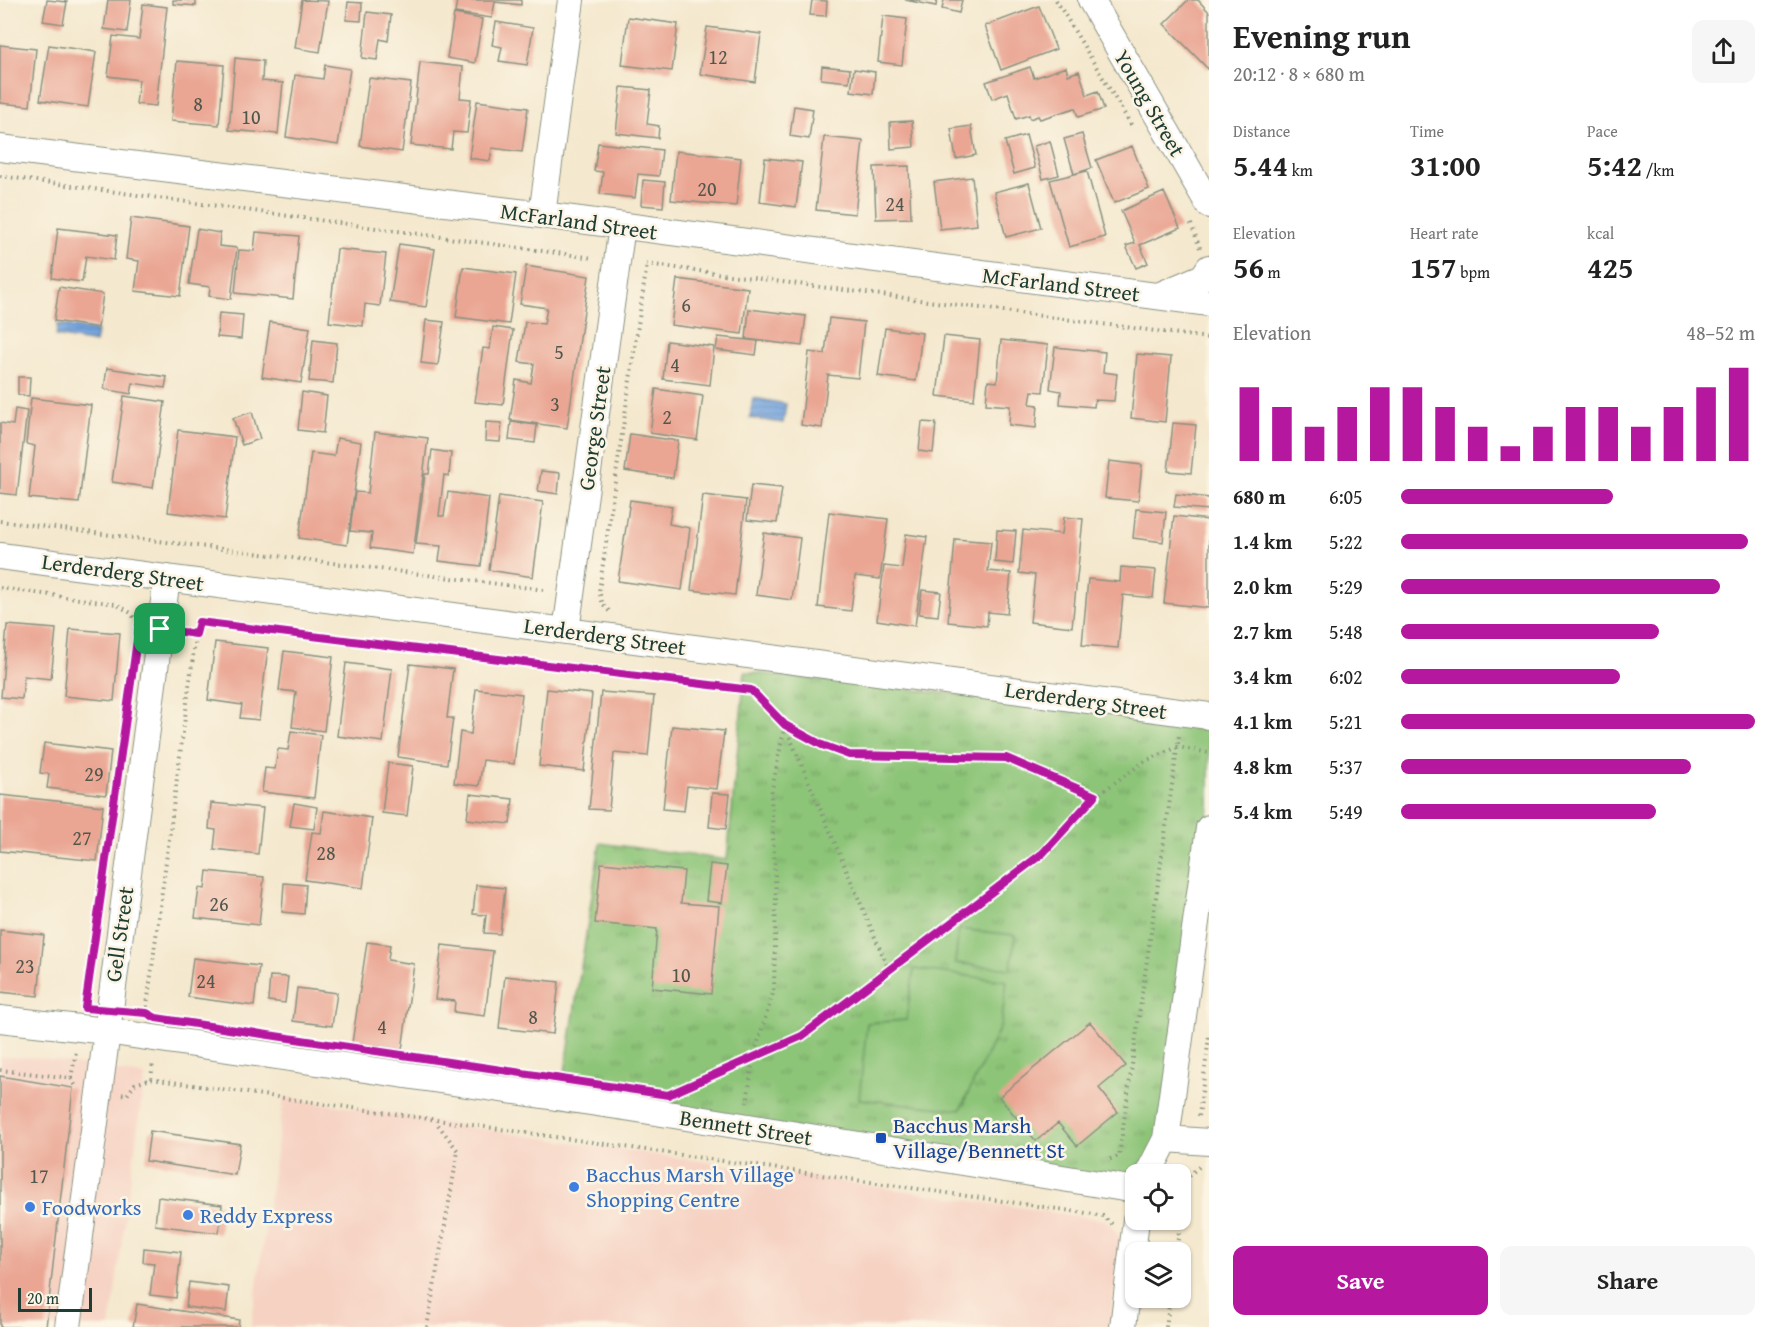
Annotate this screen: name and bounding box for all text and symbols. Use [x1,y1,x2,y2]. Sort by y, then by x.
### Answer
text: Evening run [1233,12,1410,60]
button: share [1692,20,1755,83]
house number: 12 [708,42,728,71]
street label: Young Street [1106,44,1194,163]
text: 20:12 · 8 × 680 m [1233,59,1365,88]
house number: 8 [193,89,203,118]
house number: 10 [241,102,261,131]
text: Distance [1233,119,1290,143]
text: Time [1410,119,1444,143]
text: Pace [1587,119,1618,143]
text: 5.44 [1233,143,1288,187]
text: 31:00 [1410,143,1481,187]
text: 5:42 [1587,143,1642,187]
text: km [1288,158,1313,182]
text: /km [1642,158,1674,182]
house number: 20 [697,174,717,203]
house number: 24 [885,189,905,218]
street label: McFarland Street [498,194,660,248]
text: Elevation [1233,221,1296,245]
text: Heart rate [1410,221,1479,245]
text: kcal [1587,221,1614,245]
text: 56 [1233,245,1264,289]
text: 157 [1410,245,1457,289]
text: 425 [1587,245,1634,289]
street label: McFarland Street [980,258,1142,310]
text: m [1264,260,1281,284]
text: bpm [1457,260,1490,284]
house number: 6 [681,290,691,319]
text: Elevation [1233,318,1311,347]
text: 48–52 m [1686,318,1755,347]
house number: 5 [554,337,564,366]
house number: 4 [670,350,680,379]
street label: George Street [569,363,619,492]
house number: 3 [550,389,560,418]
house number: 2 [662,402,672,431]
text: 680 m [1233,482,1286,511]
text: 6:05 [1329,482,1363,511]
text: 1.4 km [1233,527,1292,556]
text: 5:22 [1329,527,1363,556]
street label: Lerderderg Street [40,545,206,599]
text: 2.0 km [1233,572,1292,601]
text: 5:29 [1329,572,1363,601]
pin [134,603,185,654]
street label: Lerderderg Street [522,609,688,663]
icon: arrive [143,612,176,645]
text: 2.7 km [1233,617,1292,646]
text: 5:48 [1329,617,1363,646]
text: 3.4 km [1233,662,1292,691]
text: 6:02 [1329,662,1363,691]
street label: Lerderderg Street [1003,673,1169,727]
text: 4.1 km [1233,707,1292,736]
text: 5:21 [1329,707,1363,736]
text: 4.8 km [1233,752,1292,781]
text: 5:37 [1329,752,1363,781]
house number: 29 [84,759,104,788]
text: 5.4 km [1233,797,1292,826]
text: 5:49 [1329,797,1363,826]
house number: 27 [72,823,92,852]
house number: 28 [316,838,336,867]
street label: Gell Street [96,884,142,984]
house number: 26 [209,889,229,918]
house number: 23 [15,951,35,980]
house number: 10 [671,960,691,989]
house number: 24 [196,966,216,995]
house number: 8 [528,1002,538,1031]
house number: 4 [377,1012,387,1041]
street label: Bennett Street [677,1101,815,1153]
place label: Bacchus Marsh Village/Bennett St [893,1109,1065,1166]
marker: Bacchus Marsh Village/Bennett St [874,1131,888,1145]
place label: Bacchus Marsh Village Shopping Centre [586,1158,794,1215]
house number: 17 [29,1161,49,1190]
map controls [1125,1164,1191,1308]
button: locate [1125,1164,1191,1230]
marker: Bacchus Marsh Village Shopping Centre [567,1180,581,1194]
place label: Foodworks [42,1191,142,1223]
place label: Reddy Express [200,1199,333,1231]
marker: Foodworks [23,1200,37,1214]
marker: Reddy Express [181,1208,195,1222]
button: layers [1125,1242,1191,1308]
button: Save [1233,1246,1488,1315]
button: Share [1500,1246,1755,1315]
scale bar [18,1285,92,1312]
text: 20 m [27,1286,59,1310]

